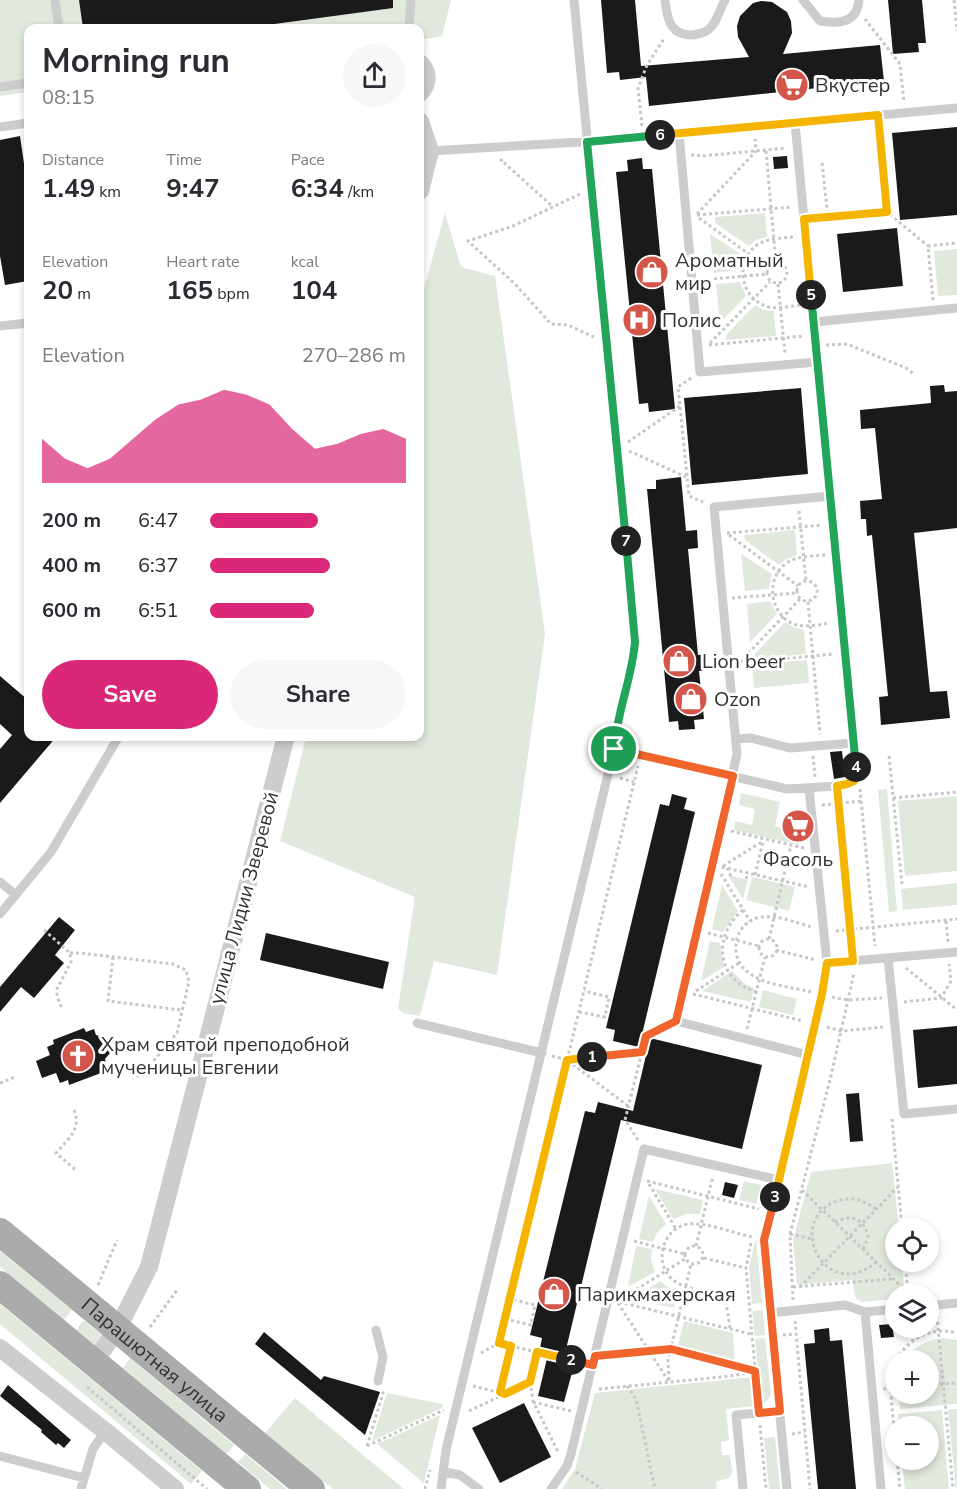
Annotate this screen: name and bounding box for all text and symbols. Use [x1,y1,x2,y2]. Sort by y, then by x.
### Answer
text: Morning run [42,39,230,84]
button: share [343,44,406,107]
supermarket icon: Вкустер [774,67,810,103]
place label: Вкустер [815,72,890,99]
text: 08:15 [42,84,95,111]
pin: 6 [645,120,675,150]
text: 6 [655,124,665,146]
text: Distance [42,149,104,171]
text: Time [166,149,202,171]
text: Pace [291,149,325,171]
text: 1.49 [42,171,95,206]
text: 9:47 [166,171,220,206]
text: 6:34 [291,171,344,206]
text: km [95,181,121,203]
text: /km [344,181,374,203]
place label: Ароматный мир [675,247,784,297]
text: Elevation [42,251,108,273]
text: Heart rate [166,251,240,273]
text: kcal [291,251,319,273]
shop icon: Ароматный мир [634,254,670,290]
text: 20 [42,273,73,308]
text: 165 [166,273,213,308]
text: 104 [291,273,337,308]
pin: 5 [796,280,826,310]
text: m [73,283,91,305]
text: bpm [213,283,250,305]
text: 5 [806,284,816,306]
hospital icon: Полис [621,302,657,338]
place label: Полис [662,307,721,334]
text: Elevation [42,342,125,369]
text: 270–286 m [302,342,406,369]
text: 200 m [42,507,101,534]
text: 6:47 [138,507,179,534]
pin: 7 [611,526,641,556]
text: 7 [621,530,631,552]
text: 400 m [42,552,101,579]
text: 6:37 [138,552,179,579]
text: 600 m [42,597,101,624]
text: 6:51 [138,597,179,624]
shop icon: Lion beer [661,643,697,679]
place label: Lion beer [702,648,785,675]
button: Save [42,660,218,729]
button: Share [230,660,406,729]
shop icon: Ozon [673,681,709,717]
place label: Ozon [714,686,761,713]
pin [588,723,639,774]
icon: arrive [597,732,630,765]
pin: 4 [841,752,871,782]
text: 4 [851,756,861,778]
street label: улица Лидии Зверевой [203,789,285,1007]
supermarket icon: Фасоль [780,808,816,844]
place label: Фасоль [763,846,833,873]
place label: Храм святой преподобной мученицы Евгении [101,1031,350,1081]
church icon: Храм святой преподобной мученицы Евгении [60,1038,96,1074]
pin: 1 [577,1042,607,1072]
text: 1 [587,1046,597,1068]
pin: 3 [760,1182,790,1212]
text: 3 [770,1186,780,1208]
map controls [885,1218,939,1470]
button: locate [885,1218,939,1272]
shop icon: Парикмахерская [536,1276,572,1312]
place label: Парикмахерская [577,1281,736,1308]
button: layers [885,1284,939,1338]
street label: Парашютная улица [76,1291,234,1429]
pin: 2 [556,1345,586,1375]
text: 2 [566,1349,576,1371]
button: + [885,1350,939,1404]
button: − [885,1416,939,1470]

